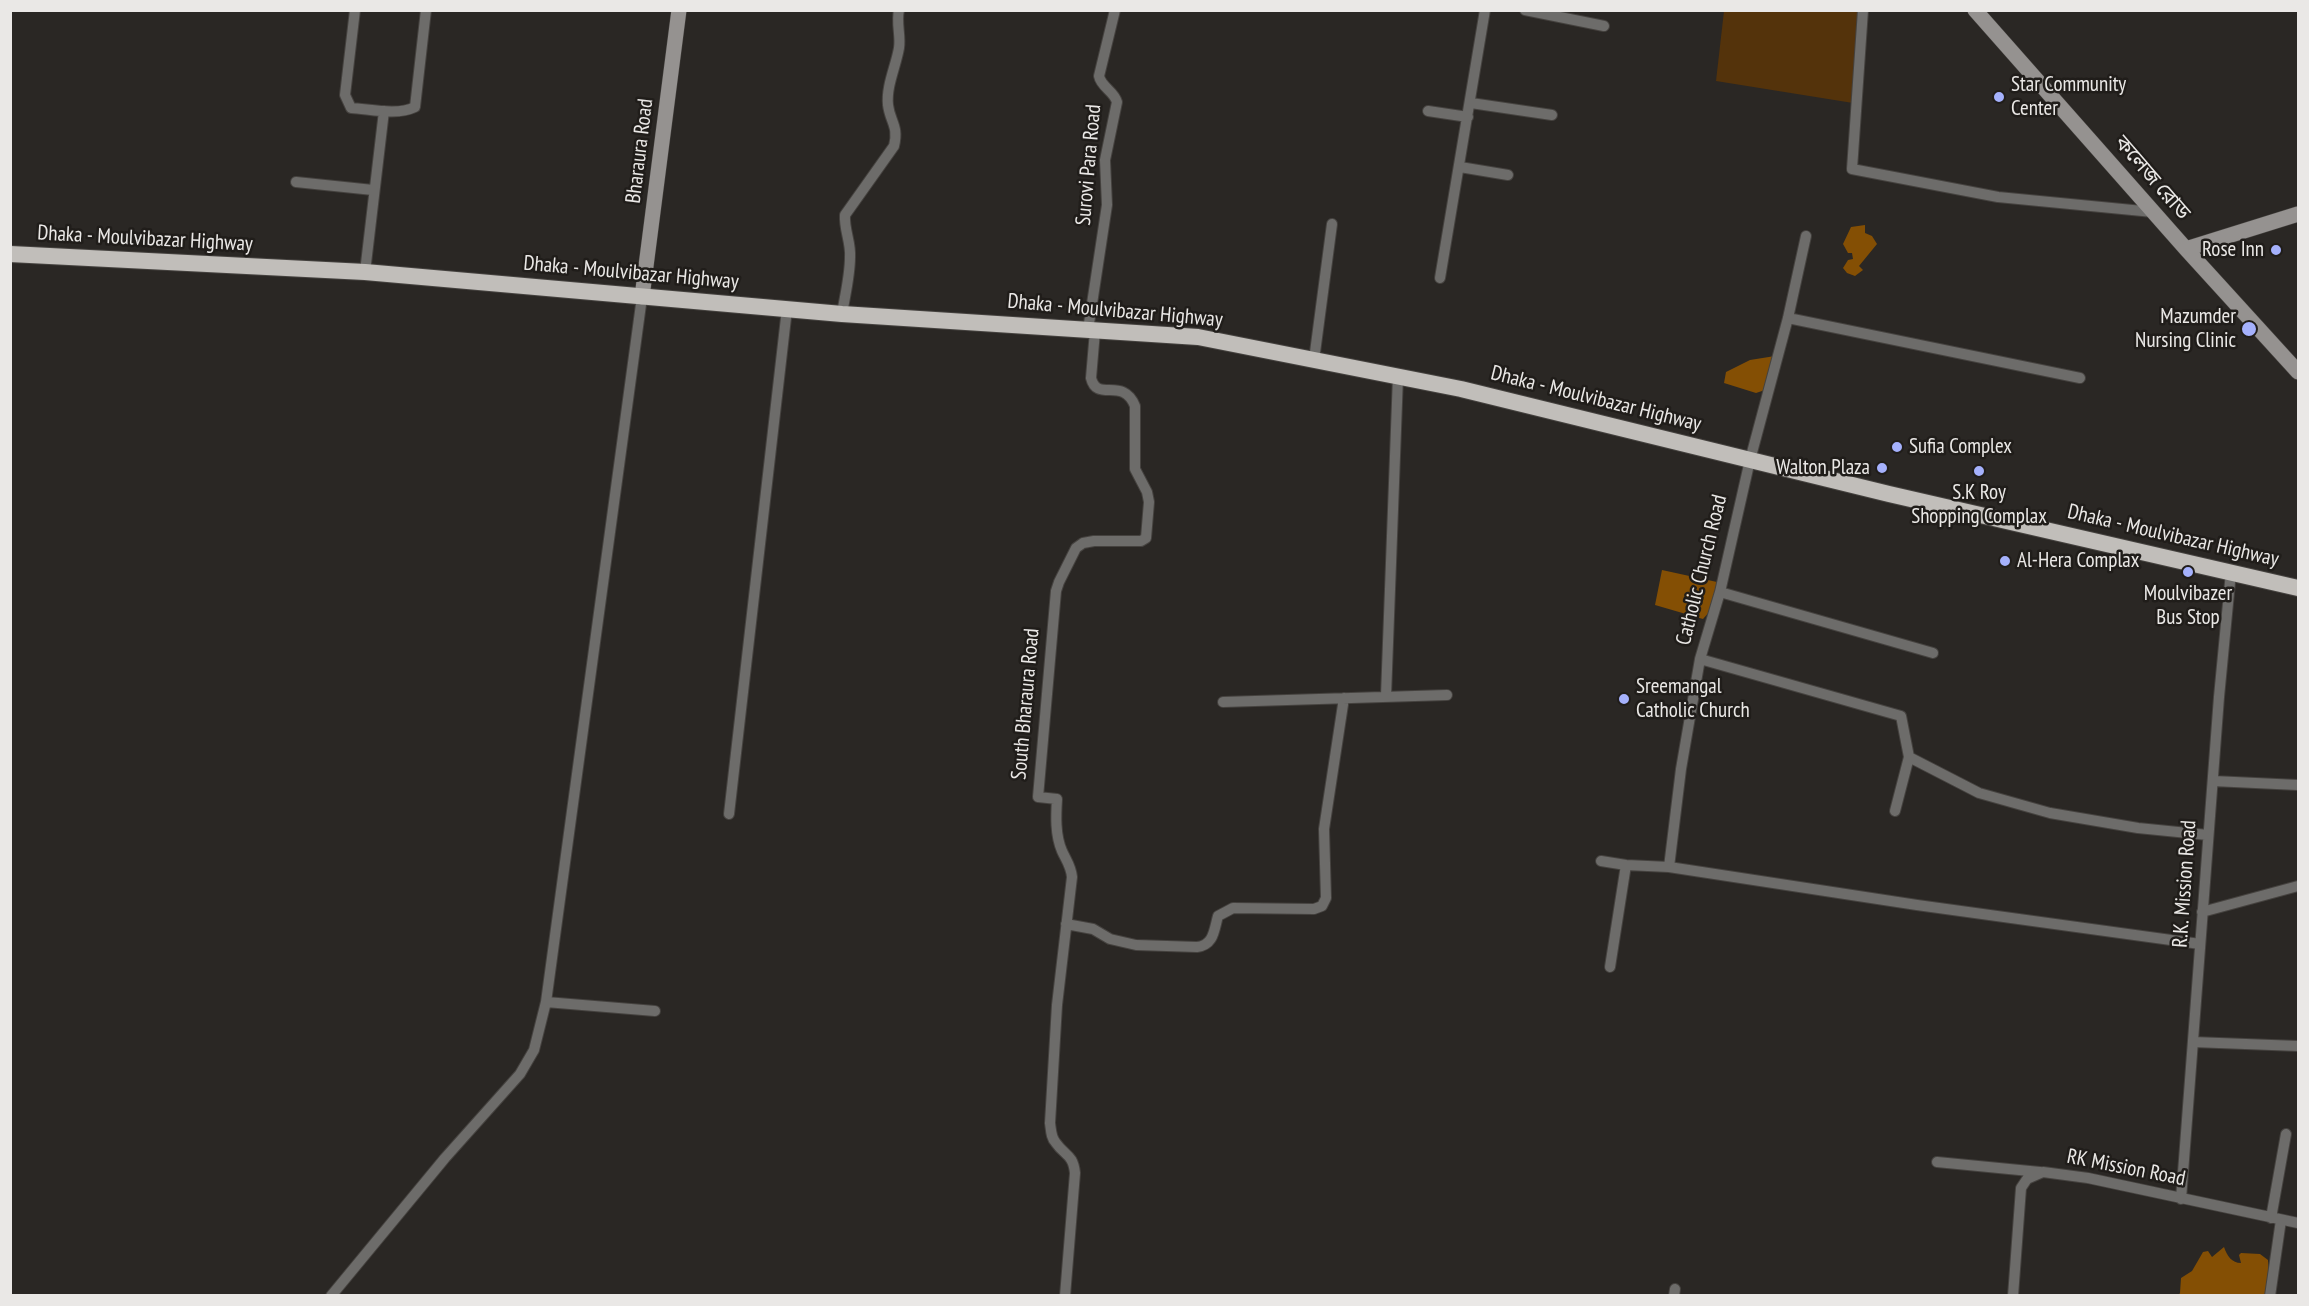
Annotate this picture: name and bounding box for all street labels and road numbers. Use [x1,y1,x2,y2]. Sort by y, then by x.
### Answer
street label: Bharaura Road [621,97,659,205]
street label: Surovi Para Road [1071,103,1107,227]
street label: কলেজ রোড [2109,131,2195,225]
street label: Dhaka - Moulvibazar Highway [37,221,253,257]
street label: Dhaka - Moulvibazar Highway [522,251,740,295]
street label: Dhaka - Moulvibazar Highway [1006,289,1224,333]
street label: Dhaka - Moulvibazar Highway [1488,361,1704,437]
street label: Catholic Church Road [1671,492,1733,648]
street label: Dhaka - Moulvibazar Highway [2065,499,2281,573]
street label: South Bharaura Road [1007,627,1045,781]
street label: R.K. Mission Road [2168,819,2202,949]
street label: RK Mission Road [2065,1144,2187,1192]

